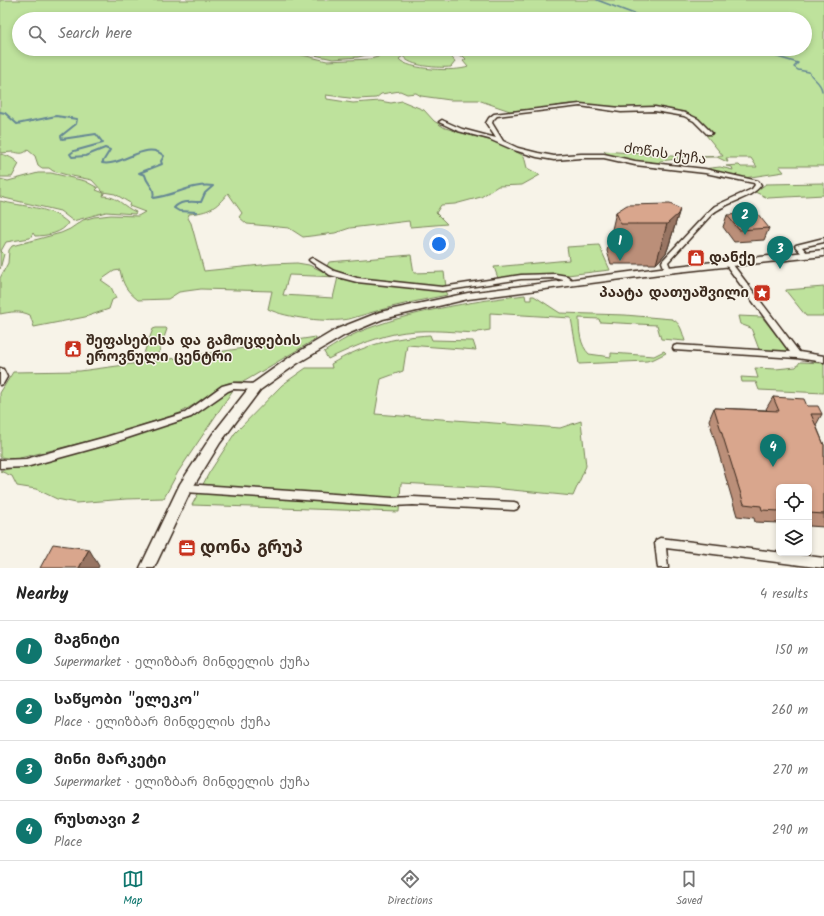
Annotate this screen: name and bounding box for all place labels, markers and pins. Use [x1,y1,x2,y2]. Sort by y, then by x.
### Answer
pin: 2 [732,202,758,235]
pin: 1 [607,228,633,261]
pin: 3 [767,236,793,269]
place label: დანქე [709,247,756,269]
shop icon: დანქე [686,248,706,268]
place label: პაატა დათუაშვილი [599,282,749,304]
place icon: პაატა დათუაშვილი [752,283,772,303]
place label: შეფასებისა და გამოცდების ეროვნული ცენტრი [86,330,301,368]
public building icon: შეფასებისა და გამოცდების ეროვნული ცენტრი [63,339,83,359]
pin: 4 [760,434,786,467]
place label: დონა გრუპ [200,535,303,562]
office icon: დონა გრუპ [177,538,197,558]

